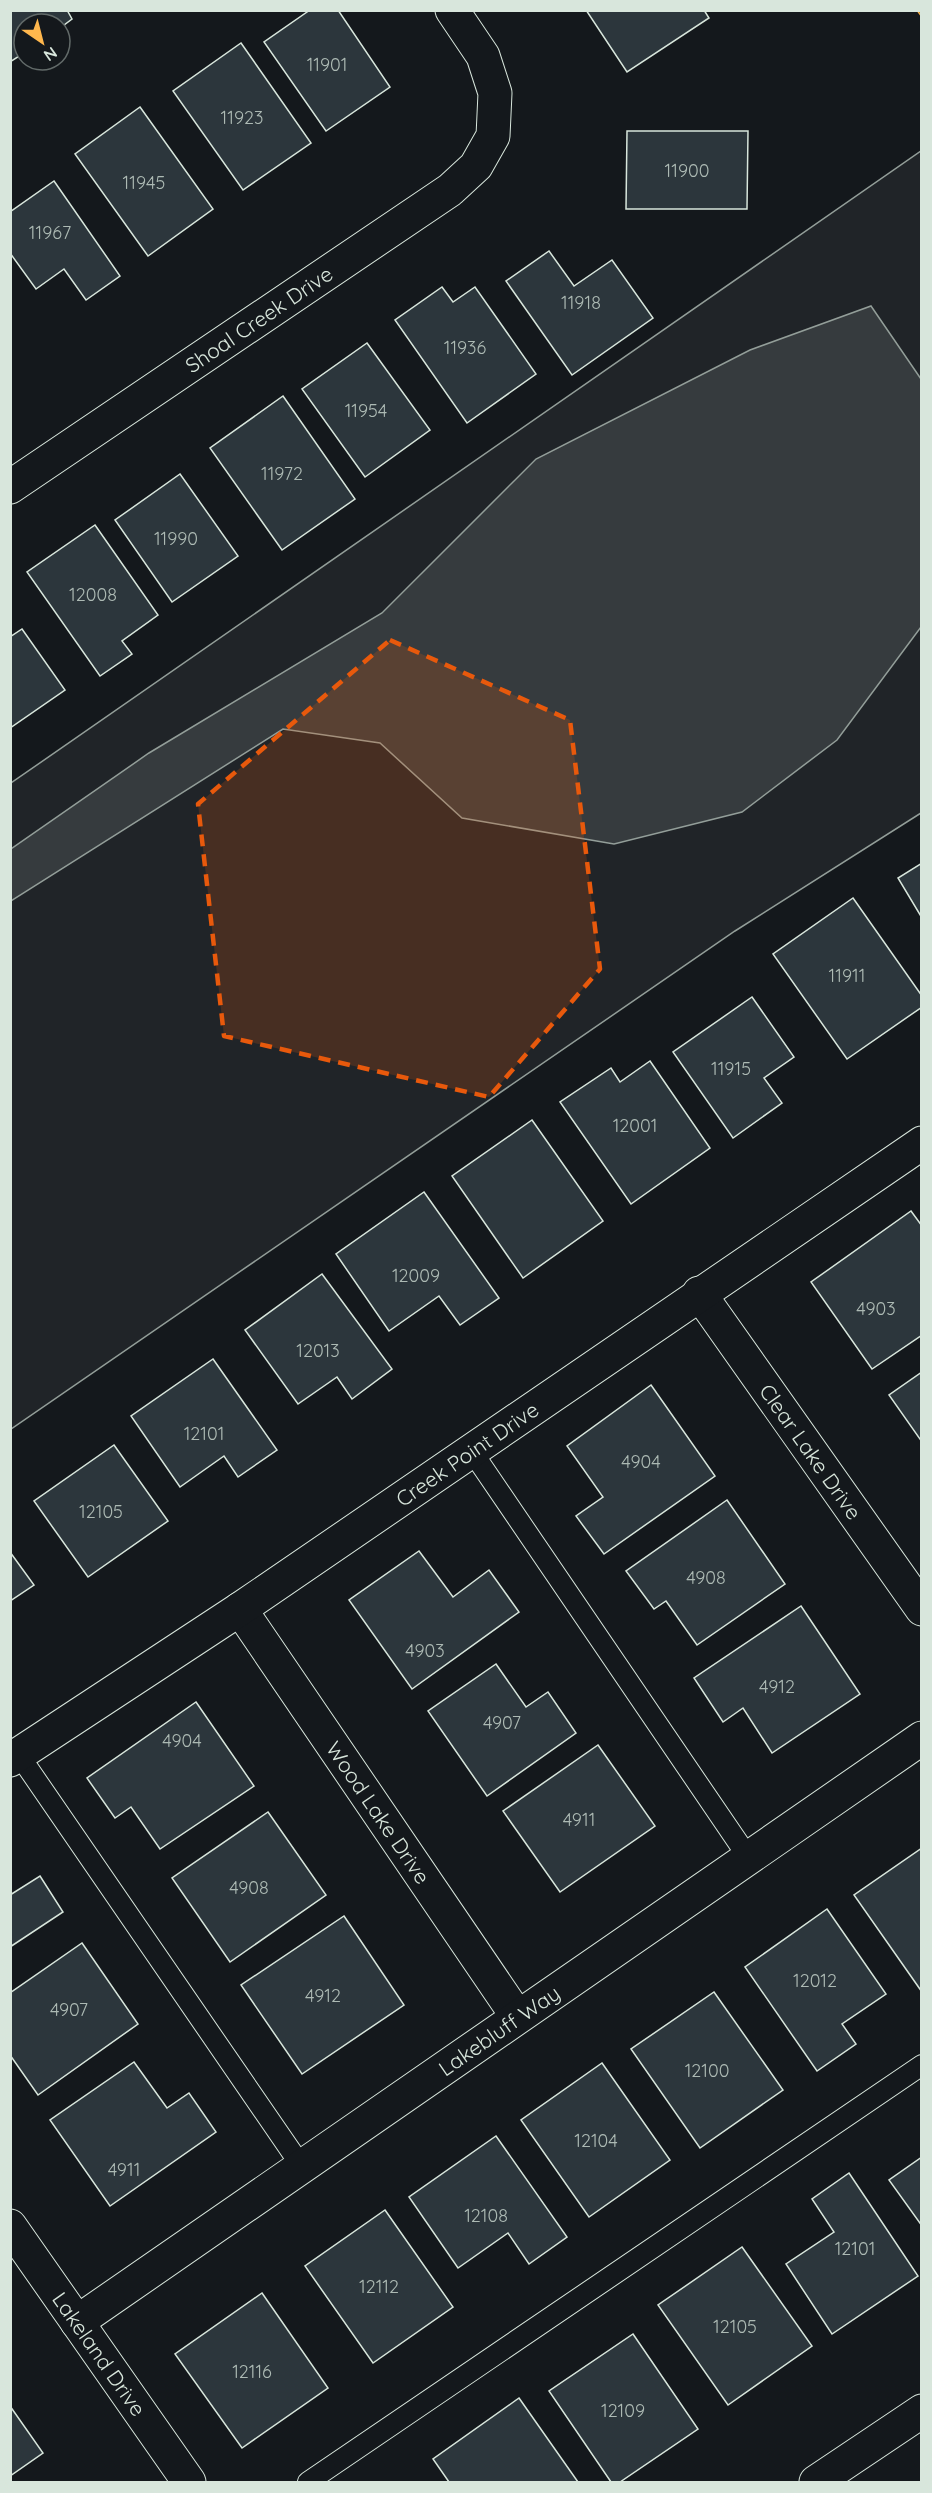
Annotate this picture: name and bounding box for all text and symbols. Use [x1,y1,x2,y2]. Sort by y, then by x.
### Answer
north arrow [12,12,72,72]
text: N [40,43,61,66]
house number: 11901 [307,53,347,76]
house number: 11923 [221,106,263,129]
house number: 11900 [665,159,709,182]
house number: 11945 [123,171,165,194]
house number: 11967 [29,221,71,244]
street label: Shoal Creek Drive [180,260,337,378]
house number: 11918 [561,291,601,314]
house number: 11936 [444,336,487,359]
house number: 11954 [345,399,387,422]
house number: 11972 [261,462,303,485]
house number: 11990 [154,527,198,550]
house number: 12008 [69,583,117,606]
house number: 11911 [829,964,865,987]
house number: 11915 [711,1057,751,1080]
house number: 12001 [613,1114,657,1137]
house number: 12009 [392,1264,440,1287]
house number: 4903 [856,1297,896,1320]
house number: 12013 [296,1339,340,1362]
street label: Clear Lake Drive [754,1379,868,1524]
street label: Creek Point Drive [391,1396,543,1512]
house number: 12101 [184,1422,224,1445]
house number: 4904 [621,1450,661,1473]
house number: 12105 [79,1500,123,1523]
house number: 4908 [686,1566,726,1589]
house number: 4903 [405,1639,445,1662]
house number: 4912 [759,1675,795,1698]
house number: 4907 [483,1711,521,1734]
house number: 4904 [162,1729,202,1752]
street label: Wood Lake Drive [321,1736,436,1889]
house number: 4911 [563,1808,595,1831]
house number: 4908 [229,1876,269,1899]
house number: 12012 [793,1969,837,1992]
street label: Lakebluff Way [433,1979,565,2081]
house number: 4912 [305,1984,341,2007]
house number: 4907 [50,1998,88,2021]
house number: 12100 [685,2059,729,2082]
house number: 12104 [574,2129,618,2152]
house number: 4911 [108,2158,140,2181]
house number: 12108 [464,2204,508,2227]
house number: 12101 [835,2237,875,2260]
house number: 12112 [359,2275,399,2298]
street label: Lakeland Drive [47,2287,152,2421]
house number: 12105 [713,2315,757,2338]
house number: 12116 [232,2360,272,2383]
house number: 12109 [601,2399,645,2422]

